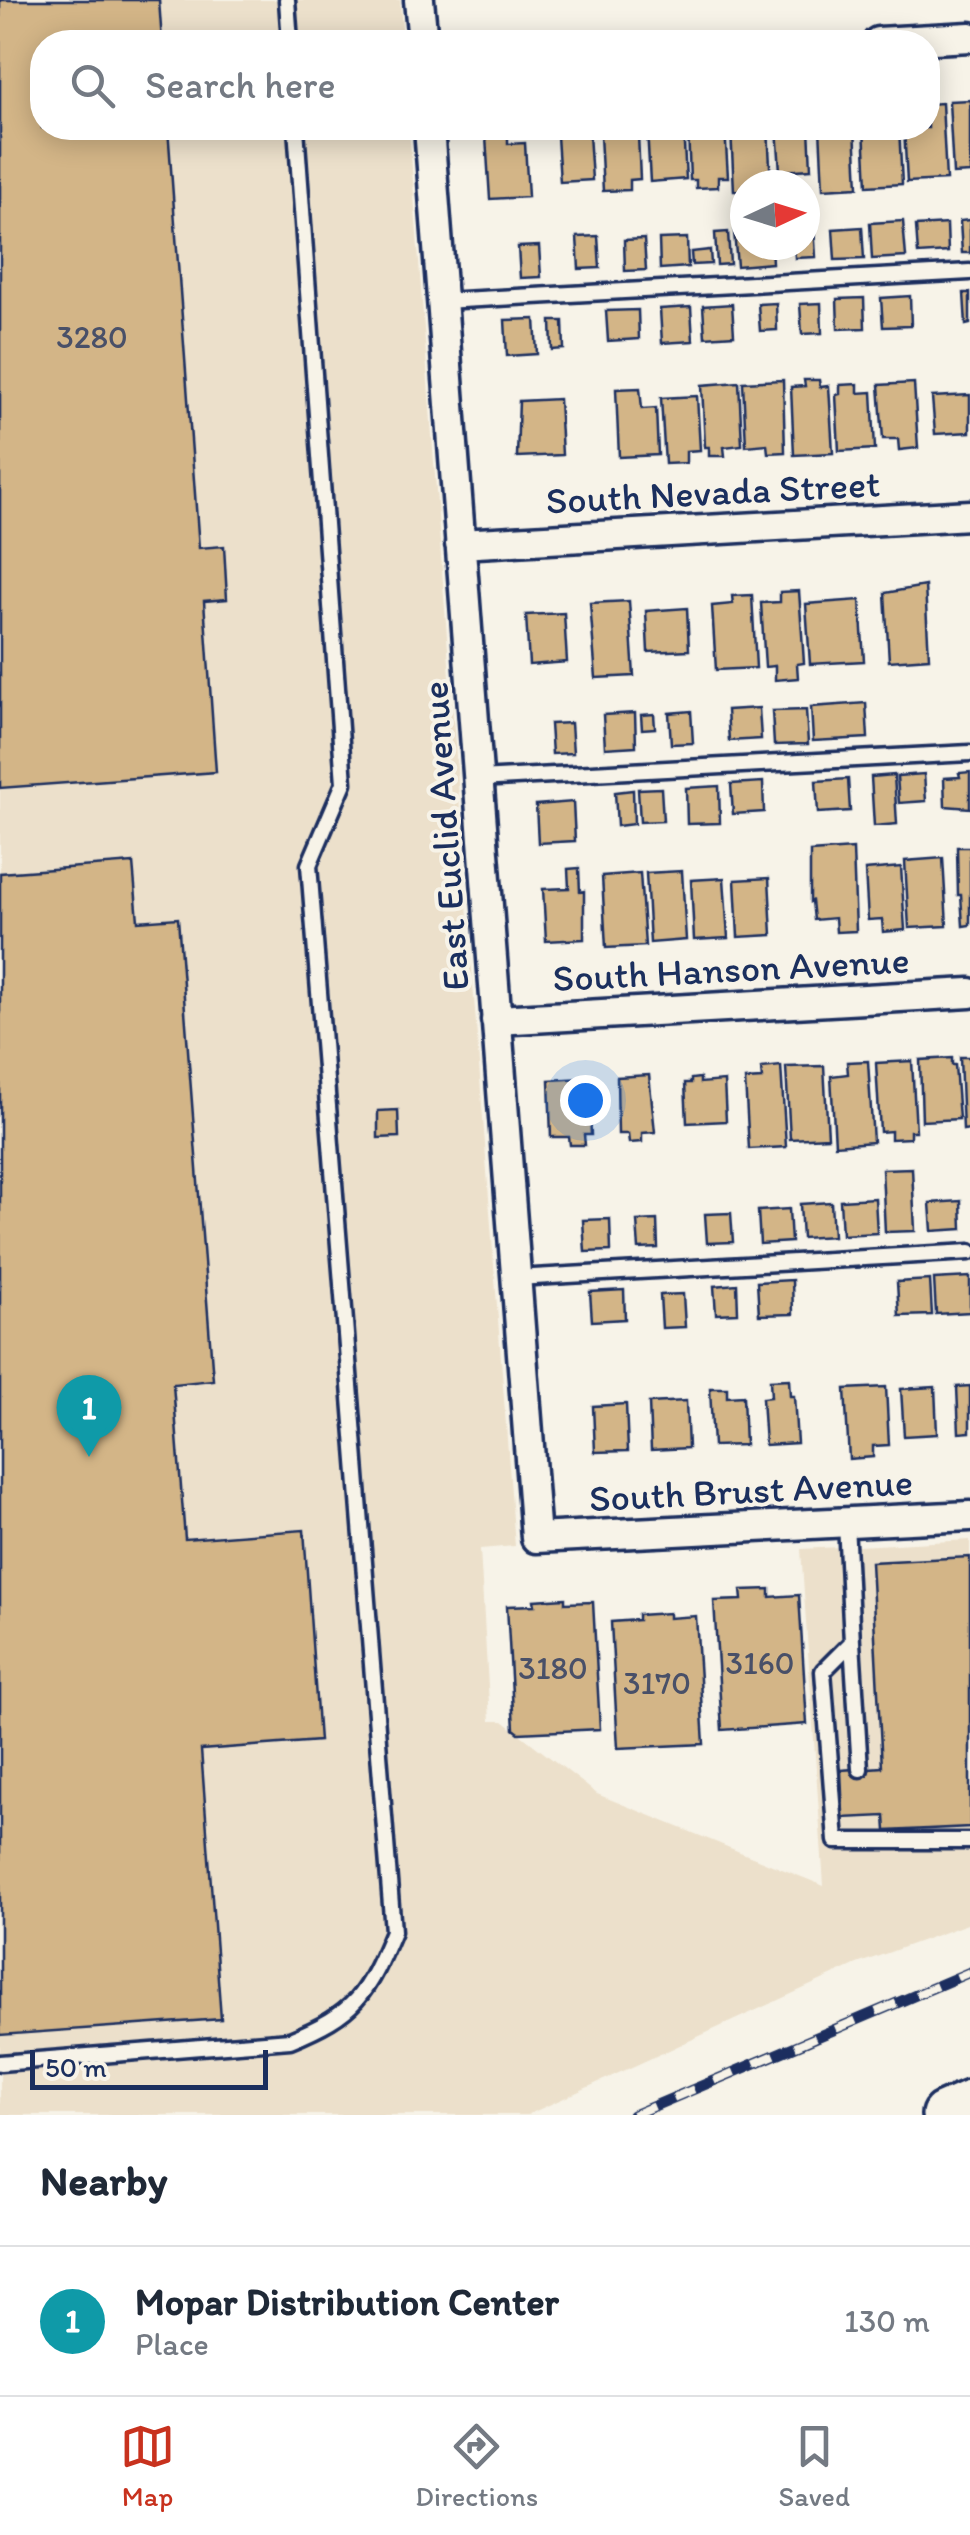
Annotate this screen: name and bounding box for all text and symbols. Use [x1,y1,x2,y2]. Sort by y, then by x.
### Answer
search box [30,30,940,140]
icon: search [65,58,120,113]
text: Search here [145,62,336,108]
north arrow [730,170,820,260]
house number: 3280 [56,318,128,356]
street label: South Nevada Street [545,460,881,524]
street label: East Euclid Avenue [411,680,479,992]
street label: South Hanson Avenue [551,937,911,1001]
your location [560,1075,611,1126]
pin: 1 [56,1374,122,1457]
street label: South Brust Avenue [588,1459,914,1521]
house number: 3160 [726,1644,794,1682]
house number: 3180 [518,1649,588,1687]
house number: 3170 [623,1664,691,1702]
scale bar [30,2045,268,2090]
text: 50 m [45,2050,107,2084]
text: Nearby [40,2155,167,2206]
text: Mopar Distribution Center [135,2279,559,2325]
text: 1 [65,2302,80,2340]
text: 130 m [844,2302,930,2340]
text: Place [135,2325,209,2363]
tab: Map [120,2419,175,2513]
tab: Directions [415,2419,538,2513]
tab: Saved [778,2419,850,2513]

